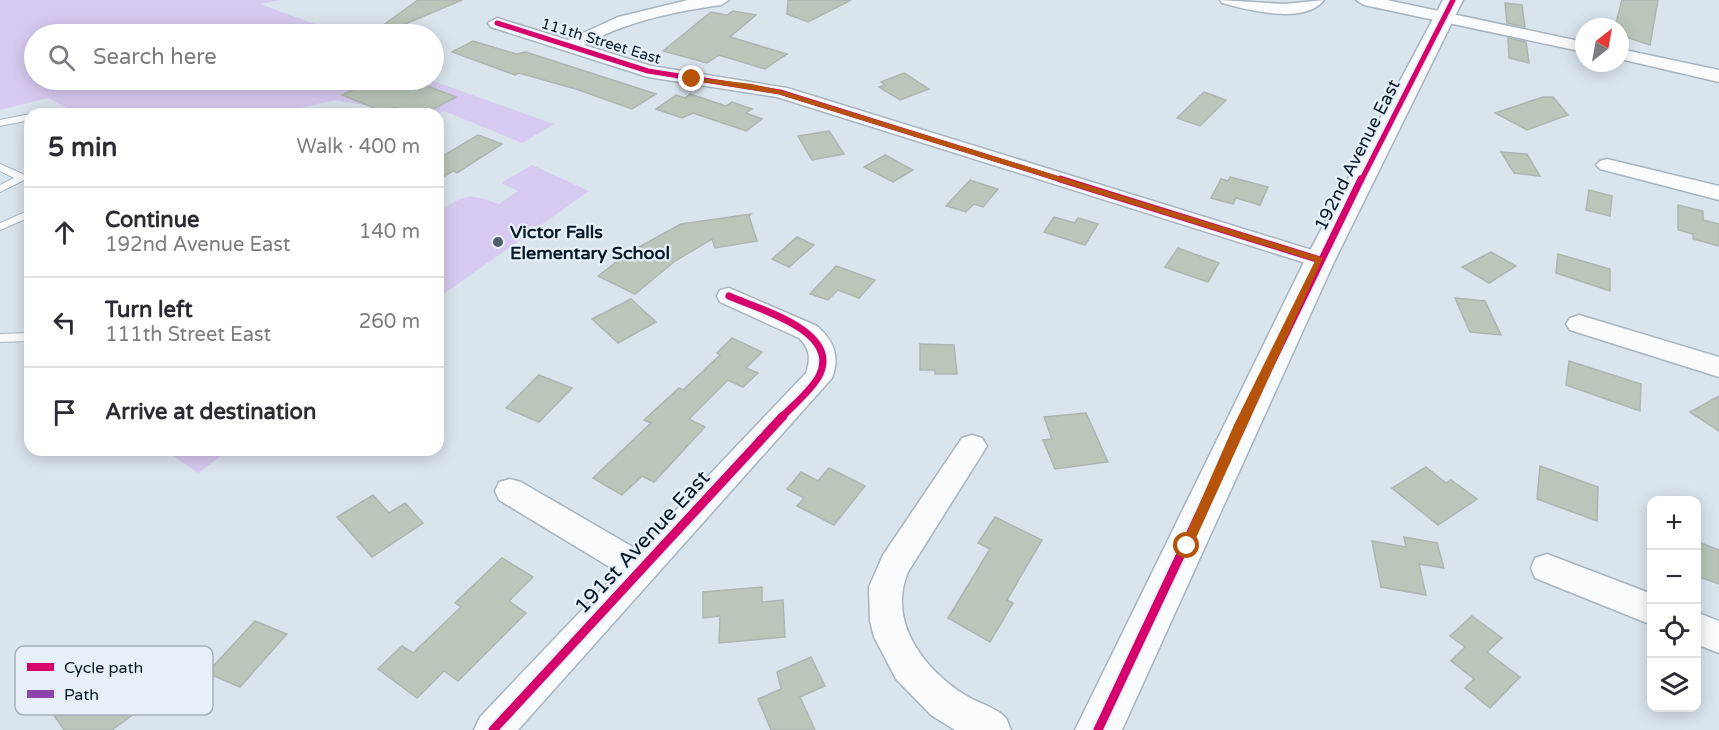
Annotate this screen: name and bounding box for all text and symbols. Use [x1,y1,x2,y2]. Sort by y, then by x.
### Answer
street label: 111th Street East [539,14,663,68]
north arrow [1575,18,1629,72]
search box [24,24,444,90]
icon: search [45,41,78,74]
text: Search here [93,44,217,70]
route end [678,65,704,91]
street label: 192nd Avenue East [1309,76,1405,234]
text: 5 min [48,132,117,163]
text: Walk · 400 m [297,135,420,159]
text: Continue [105,207,200,233]
icon: ahead [48,216,81,249]
text: 140 m [359,220,420,244]
place label: Victor Falls Elementary School [510,221,670,264]
text: 192nd Avenue East [105,233,290,257]
marker: Victor Falls Elementary School [491,235,505,249]
text: Turn left [105,297,193,323]
icon: left [48,306,81,339]
text: 260 m [359,310,420,334]
text: 111th Street East [105,323,271,347]
icon: arrive [48,396,81,429]
text: Arrive at destination [105,399,316,425]
street label: 191st Avenue East [570,466,715,619]
map controls [1647,496,1701,712]
button: + [1647,496,1701,550]
route start [1173,532,1199,558]
button: − [1647,550,1701,604]
button: locate [1647,604,1701,658]
legend [15,646,213,715]
text: Cycle path [64,658,143,678]
button: layers [1647,658,1701,712]
text: Path [64,685,99,705]

